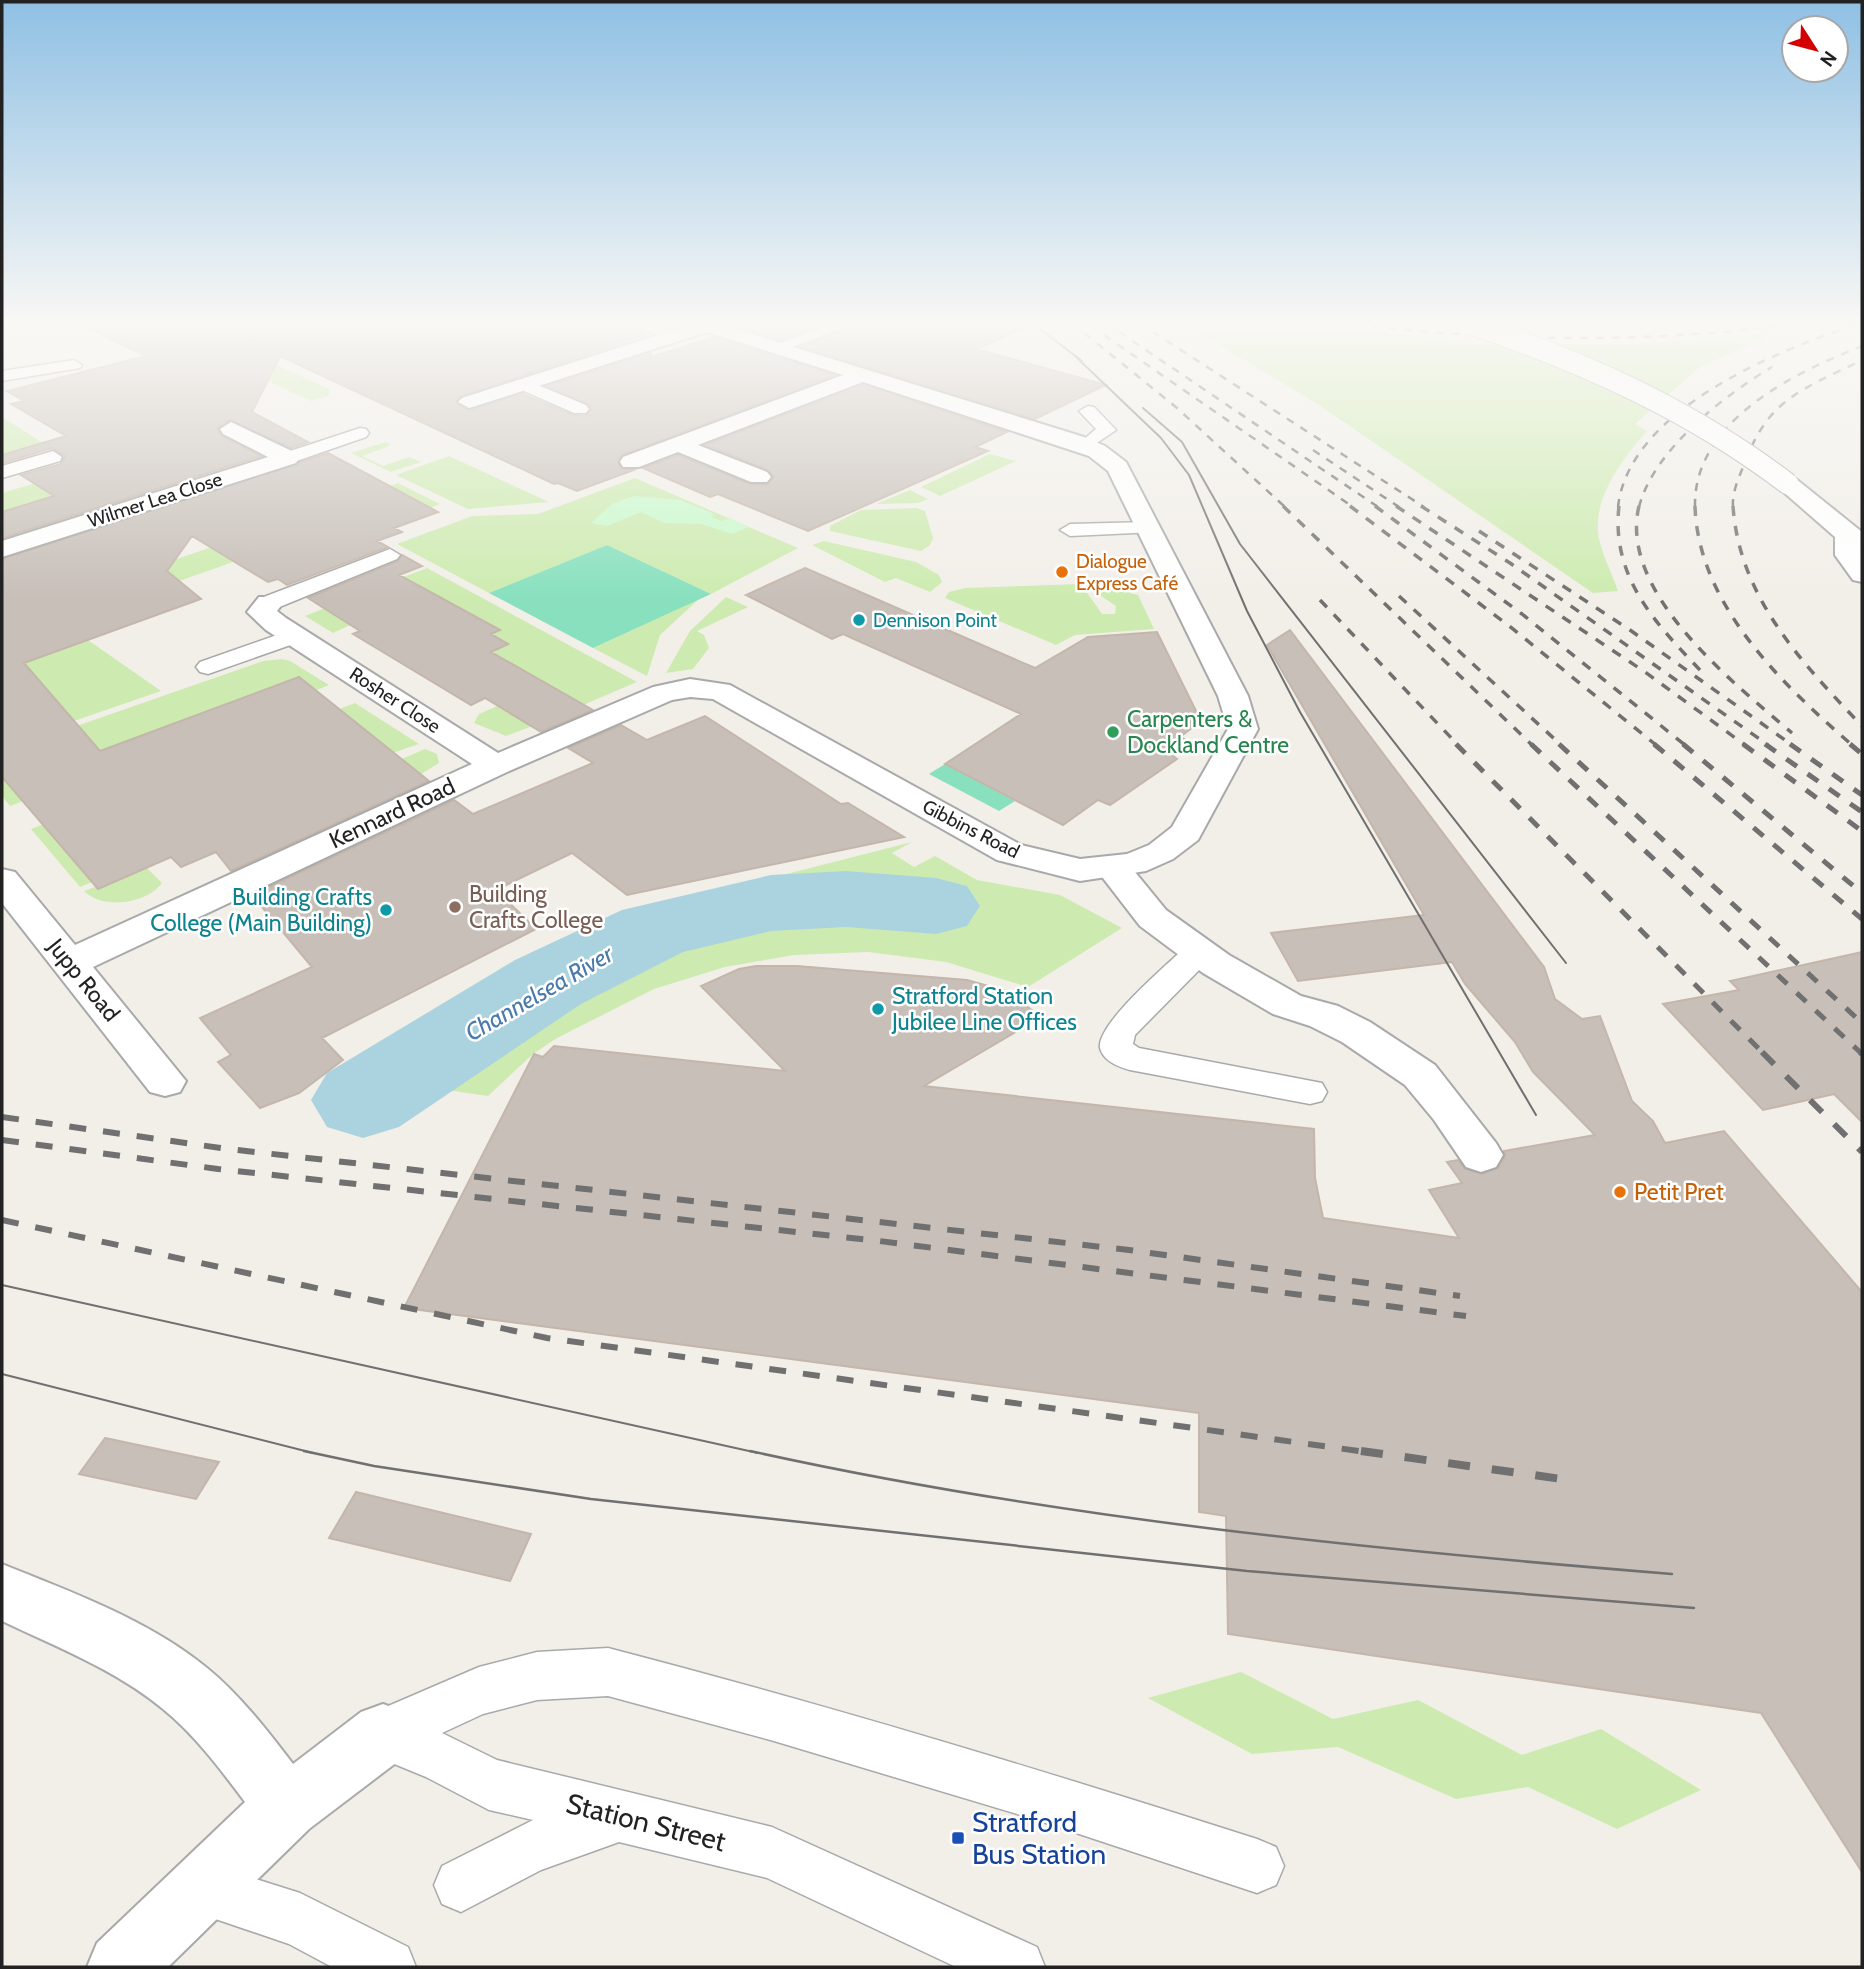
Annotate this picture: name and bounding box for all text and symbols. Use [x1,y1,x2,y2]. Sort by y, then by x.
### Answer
north arrow [1780,14,1850,84]
text: N [1815,47,1842,71]
street label: Wilmer Lea Close [85,467,225,533]
place label: Dialogue Express Café [1076,550,1178,595]
marker: Dialogue Express Café [1054,564,1070,580]
place label: Dennison Point [873,609,997,632]
marker: Dennison Point [851,612,867,628]
street label: Rosher Close [345,662,445,738]
place label: Carpenters & Dockland Centre [1127,705,1289,759]
marker: Carpenters & Dockland Centre [1105,724,1121,740]
street label: Kennard Road [325,772,459,854]
street label: Gibbins Road [919,795,1023,863]
place label: Building Crafts College [469,880,604,934]
place label: Building Crafts College (Main Building) [150,883,372,937]
marker: Building Crafts College [447,899,463,915]
marker: Building Crafts College (Main Building) [378,902,394,918]
street label: Jupp Road [42,932,126,1027]
water label: Channelsea River [460,938,619,1047]
place label: Stratford Station Jubilee Line Offices [891,982,1077,1036]
marker: Stratford Station Jubilee Line Offices [870,1001,886,1017]
place label: Petit Pret [1634,1178,1724,1206]
marker: Petit Pret [1612,1184,1628,1200]
street label: Station Street [563,1786,729,1858]
place label: Stratford Bus Station [972,1805,1106,1871]
marker: Stratford Bus Station [950,1830,966,1846]

